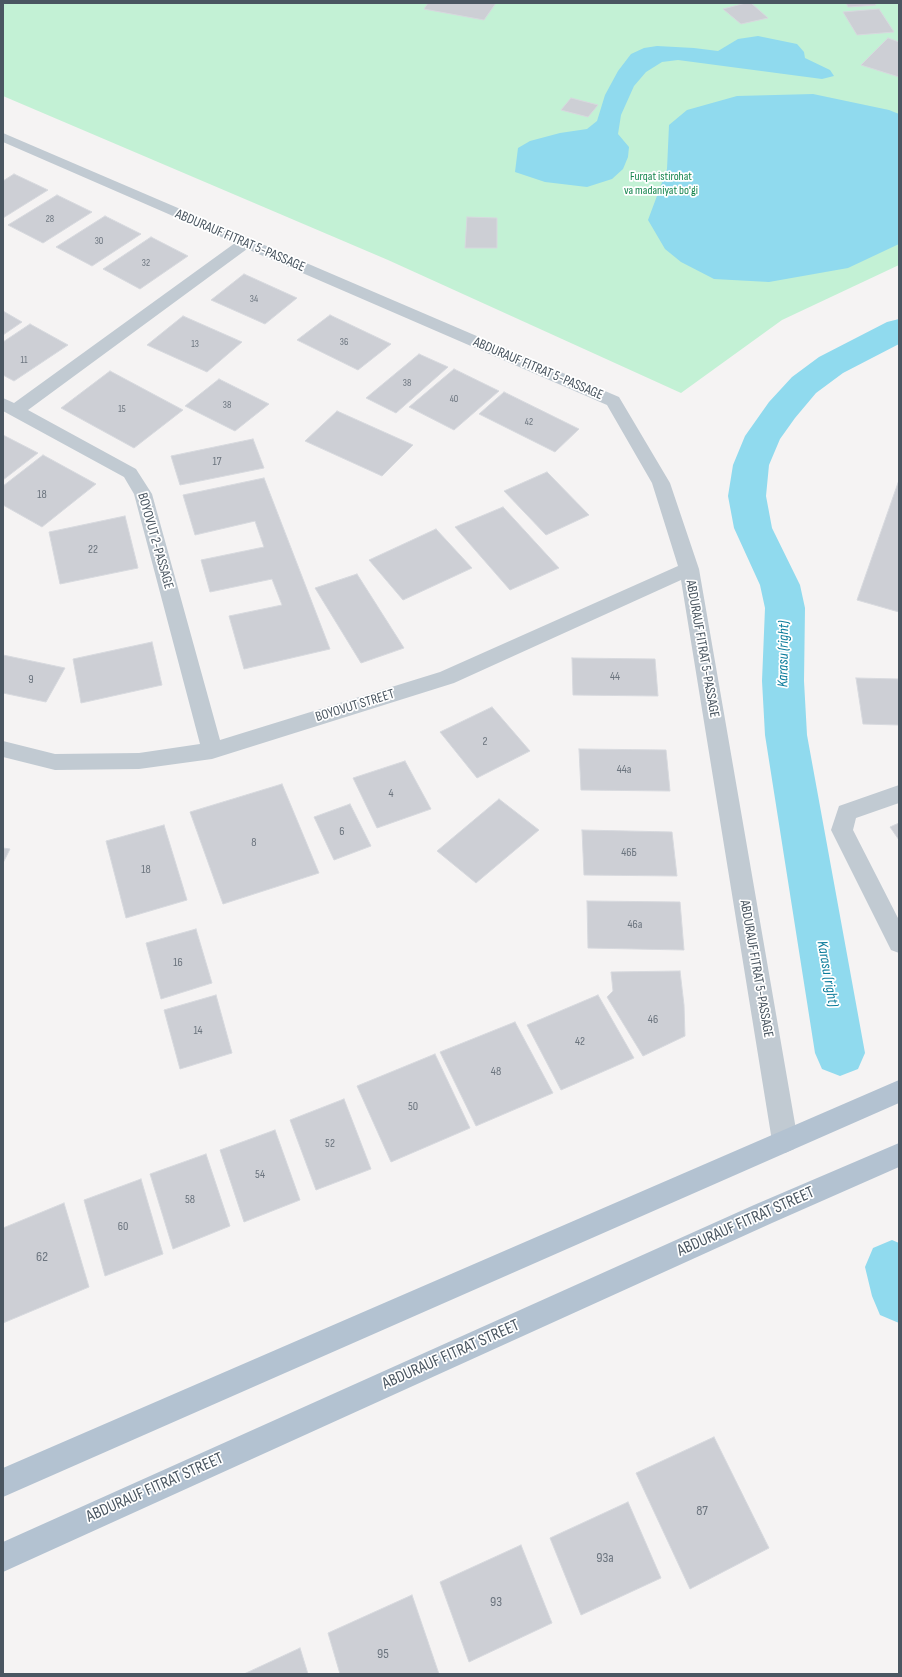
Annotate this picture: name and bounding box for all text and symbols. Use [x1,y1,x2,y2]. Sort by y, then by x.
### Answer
park label: Furqat istirohat va madaniyat bo'gi [624,170,698,198]
street label: ABDURAUF FITRAT 5-PASSAGE [173,206,307,276]
house number: 28 [46,213,54,225]
house number: 30 [95,235,103,247]
house number: 32 [142,257,150,269]
house number: 34 [250,293,258,305]
street label: ABDURAUF FITRAT 5-PASSAGE [471,334,605,404]
house number: 36 [340,336,348,348]
house number: 13 [191,338,199,350]
house number: 11 [21,354,27,366]
house number: 38 [403,377,411,389]
house number: 40 [450,393,458,405]
house number: 38 [223,399,231,411]
house number: 15 [118,403,126,415]
house number: 42 [525,416,533,428]
house number: 17 [213,455,221,469]
house number: 18 [37,488,47,502]
street label: BOYOVUT 2-PASSAGE [133,491,177,591]
house number: 22 [88,543,98,557]
street label: ABDURAUF FITRAT 5-PASSAGE [682,579,722,719]
water label: Karasu (right) [774,621,794,687]
house number: 44 [610,670,620,684]
house number: 9 [28,673,34,687]
street label: BOYOVUT STREET [313,686,397,726]
house number: 2 [483,735,487,749]
house number: 44а [617,763,631,777]
house number: 4 [388,787,394,801]
house number: 6 [339,825,345,839]
house number: 8 [251,836,257,850]
house number: 46Б [621,846,637,860]
house number: 18 [141,863,151,877]
street label: ABDURAUF FITRAT 5-PASSAGE [736,899,776,1039]
house number: 46а [628,918,642,932]
water label: Karasu (right) [812,940,842,1008]
house number: 16 [173,956,183,970]
house number: 46 [648,1013,658,1027]
house number: 14 [193,1024,203,1038]
house number: 42 [575,1035,585,1049]
house number: 48 [491,1065,501,1079]
house number: 50 [408,1100,418,1114]
house number: 52 [325,1137,335,1151]
house number: 54 [255,1168,265,1182]
street label: ABDURAUF FITRAT STREET [674,1183,818,1261]
house number: 58 [185,1193,195,1207]
house number: 60 [118,1220,128,1234]
house number: 62 [36,1249,48,1265]
street label: ABDURAUF FITRAT STREET [379,1316,523,1394]
street label: ABDURAUF FITRAT STREET [83,1449,227,1527]
house number: 87 [696,1503,708,1519]
house number: 93а [596,1550,614,1566]
house number: 93 [490,1594,502,1610]
house number: 95 [377,1646,389,1662]

